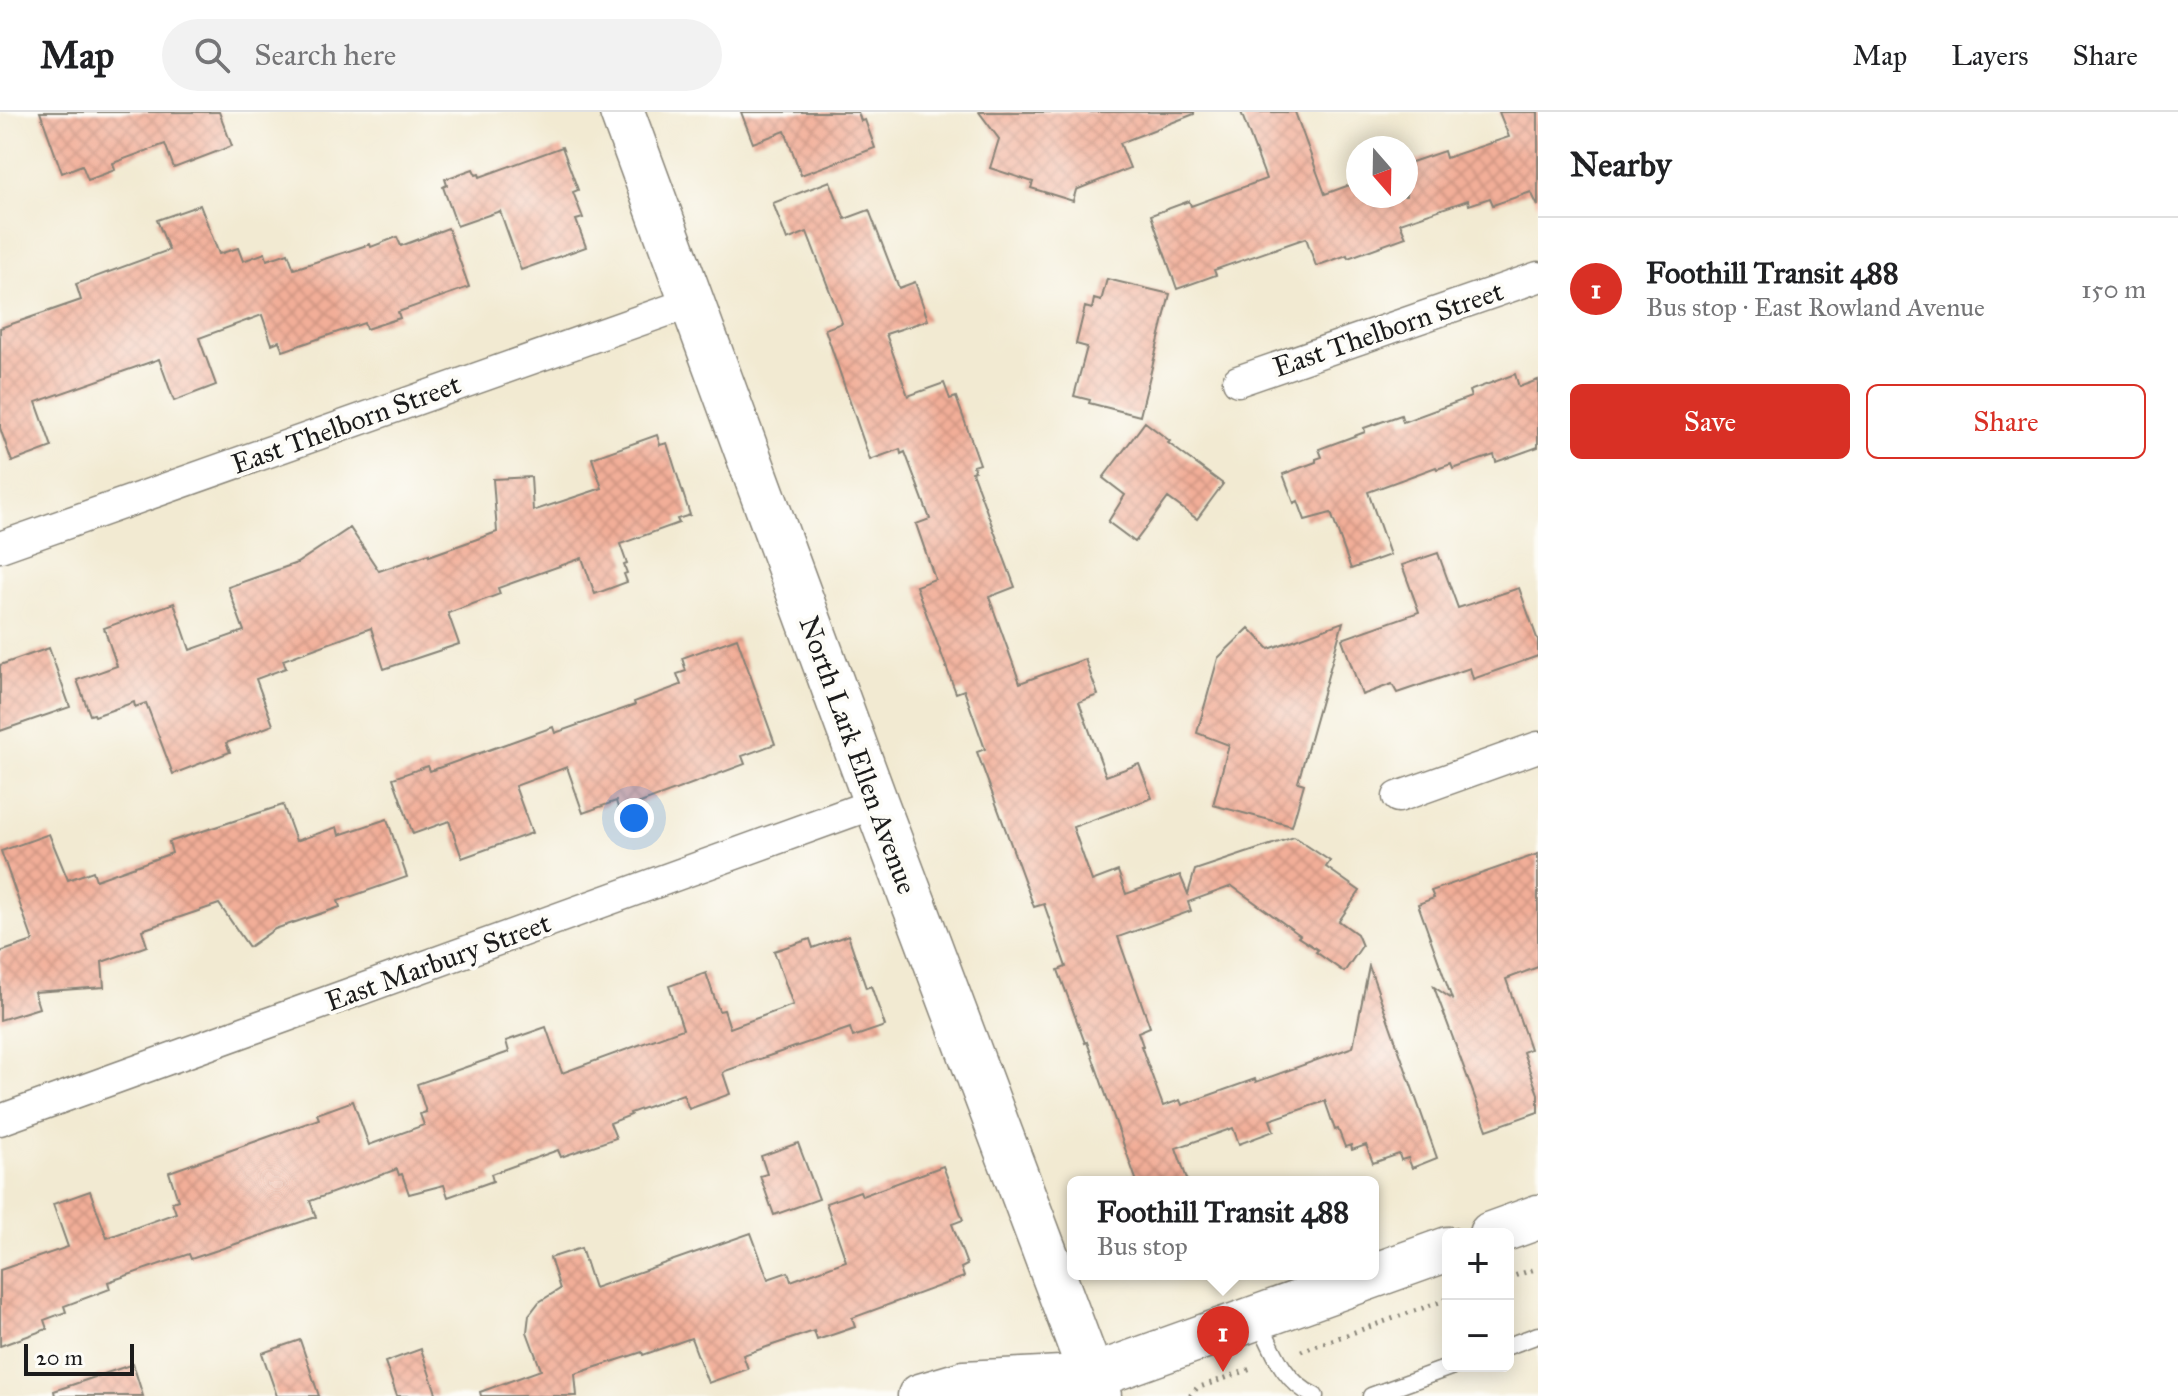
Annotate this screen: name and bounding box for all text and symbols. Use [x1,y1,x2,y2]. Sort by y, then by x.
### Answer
search box [162,19,722,91]
text: Map [40,32,114,78]
icon: search [190,33,234,77]
text: Search here [254,37,396,73]
text: Map [1852,38,1907,73]
text: Layers [1951,38,2029,73]
text: Share [2073,38,2138,73]
north arrow [1346,136,1418,208]
text: Nearby [1570,144,1672,185]
text: Foothill Transit 488 [1646,255,1899,291]
street label: East Thelborn Street [1268,273,1508,385]
text: 1 [1591,273,1601,305]
text: 150 m [2081,273,2146,305]
text: Bus stop · East Rowland Avenue [1646,291,1985,323]
street label: East Thelborn Street [227,366,465,482]
button: Save [1570,384,1850,459]
button: Share [1866,384,2146,459]
street label: North Lark Ellen Avenue [791,611,925,899]
your location [614,798,654,838]
street label: East Marbury Street [321,905,555,1019]
popup [1067,1176,1379,1280]
text: Foothill Transit 488 [1097,1194,1349,1230]
map controls [1442,1228,1514,1372]
button: + [1442,1228,1514,1300]
text: Bus stop [1097,1230,1188,1262]
button: − [1442,1300,1514,1372]
pin: 1 [1197,1306,1249,1372]
scale bar [24,1340,134,1376]
text: 20 m [36,1344,83,1371]

